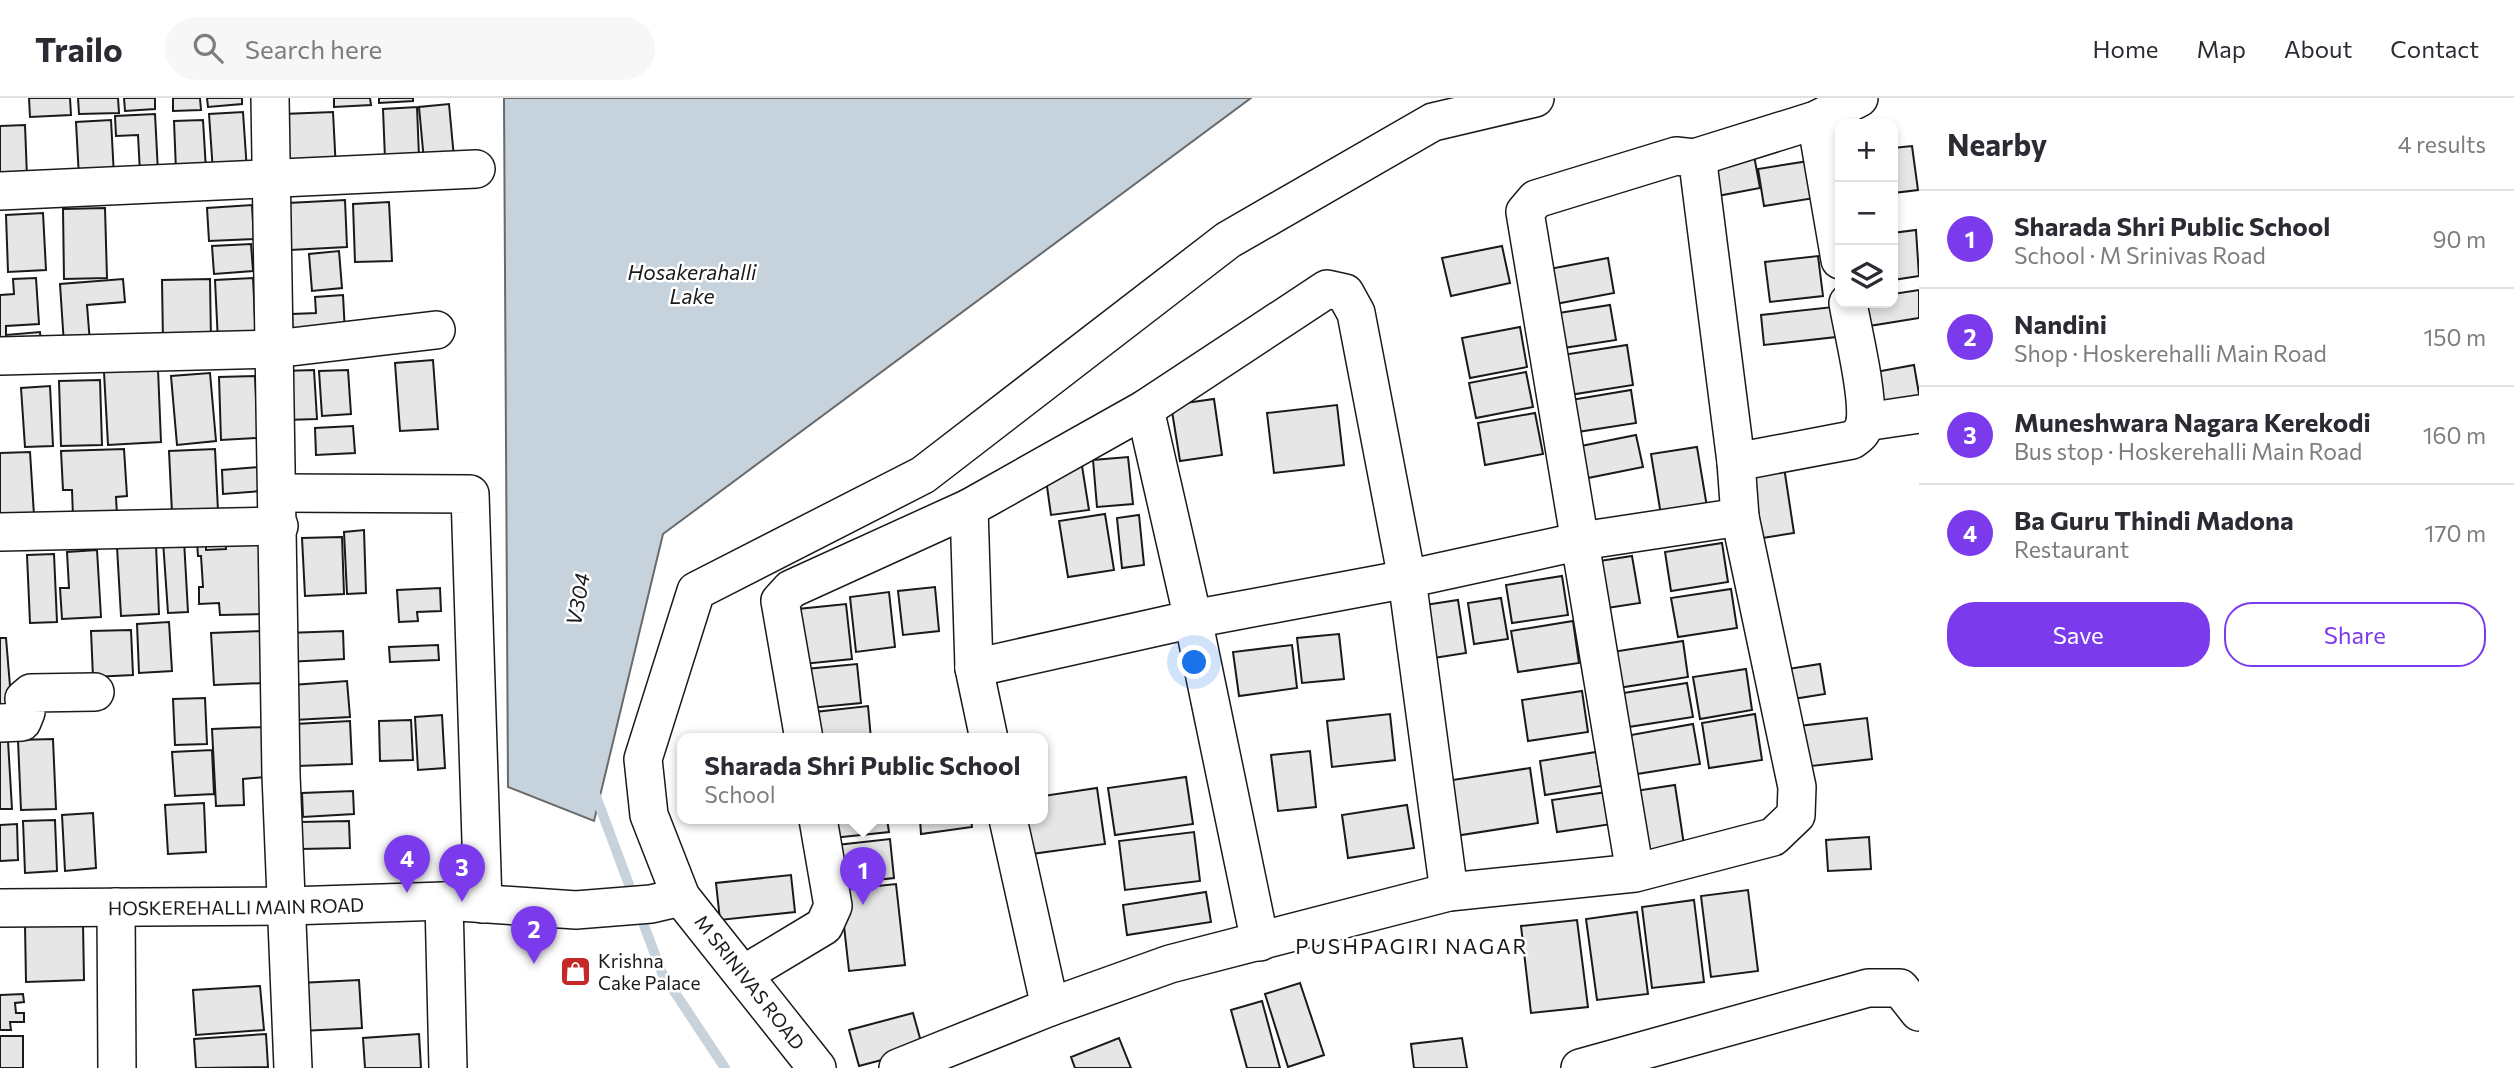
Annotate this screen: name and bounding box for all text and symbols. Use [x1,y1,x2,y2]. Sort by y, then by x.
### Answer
search box [165,17,655,80]
text: Trailo [35,28,123,69]
icon: search [189,29,227,67]
text: Search here [245,33,382,64]
text: Home [2093,34,2159,63]
text: Map [2197,34,2246,63]
text: About [2284,34,2352,63]
text: Contact [2390,34,2479,63]
map controls [1835,119,1898,308]
button: + [1835,119,1898,182]
text: Nearby [1947,125,2047,162]
text: 4 results [2398,130,2486,158]
button: − [1835,182,1898,245]
text: Sharada Shri Public School [2014,210,2330,241]
text: 1 [1965,225,1975,253]
text: 90 m [2433,225,2486,253]
text: School · M Srinivas Road [2014,241,2266,269]
button: layers [1835,245,1898,308]
water label: Hosakerahalli Lake [628,259,757,308]
text: Nandini [2014,308,2107,339]
text: 2 [1963,323,1977,351]
text: 150 m [2423,323,2486,351]
text: Shop · Hoskerehalli Main Road [2014,339,2327,367]
text: Muneshwara Nagara Kerekodi [2014,406,2371,437]
text: 3 [1963,421,1977,449]
text: 160 m [2423,421,2486,449]
text: Bus stop · Hoskerehalli Main Road [2014,437,2362,465]
text: Ba Guru Thindi Madona [2014,504,2294,535]
text: 4 [1963,519,1977,547]
text: 170 m [2425,519,2486,547]
text: Restaurant [2014,535,2129,563]
water label: V304 [560,571,594,627]
button: Save [1947,602,2210,667]
button: Share [2224,602,2486,667]
your location [1177,645,1211,679]
popup [677,733,1048,824]
text: Sharada Shri Public School [704,749,1021,780]
text: School [704,780,776,808]
pin: 4 [384,835,430,893]
pin: 3 [439,844,485,902]
pin: 1 [840,847,886,905]
street label: HOSKEREHALLI MAIN ROAD [108,892,364,919]
pin: 2 [511,906,557,964]
street label: M SRINIVAS ROAD [690,910,810,1054]
district label: PUSHPAGIRI NAGAR [1295,933,1529,958]
place label: Krishna Cake Palace [598,949,701,994]
shop icon: Krishna Cake Palace [558,954,592,988]

